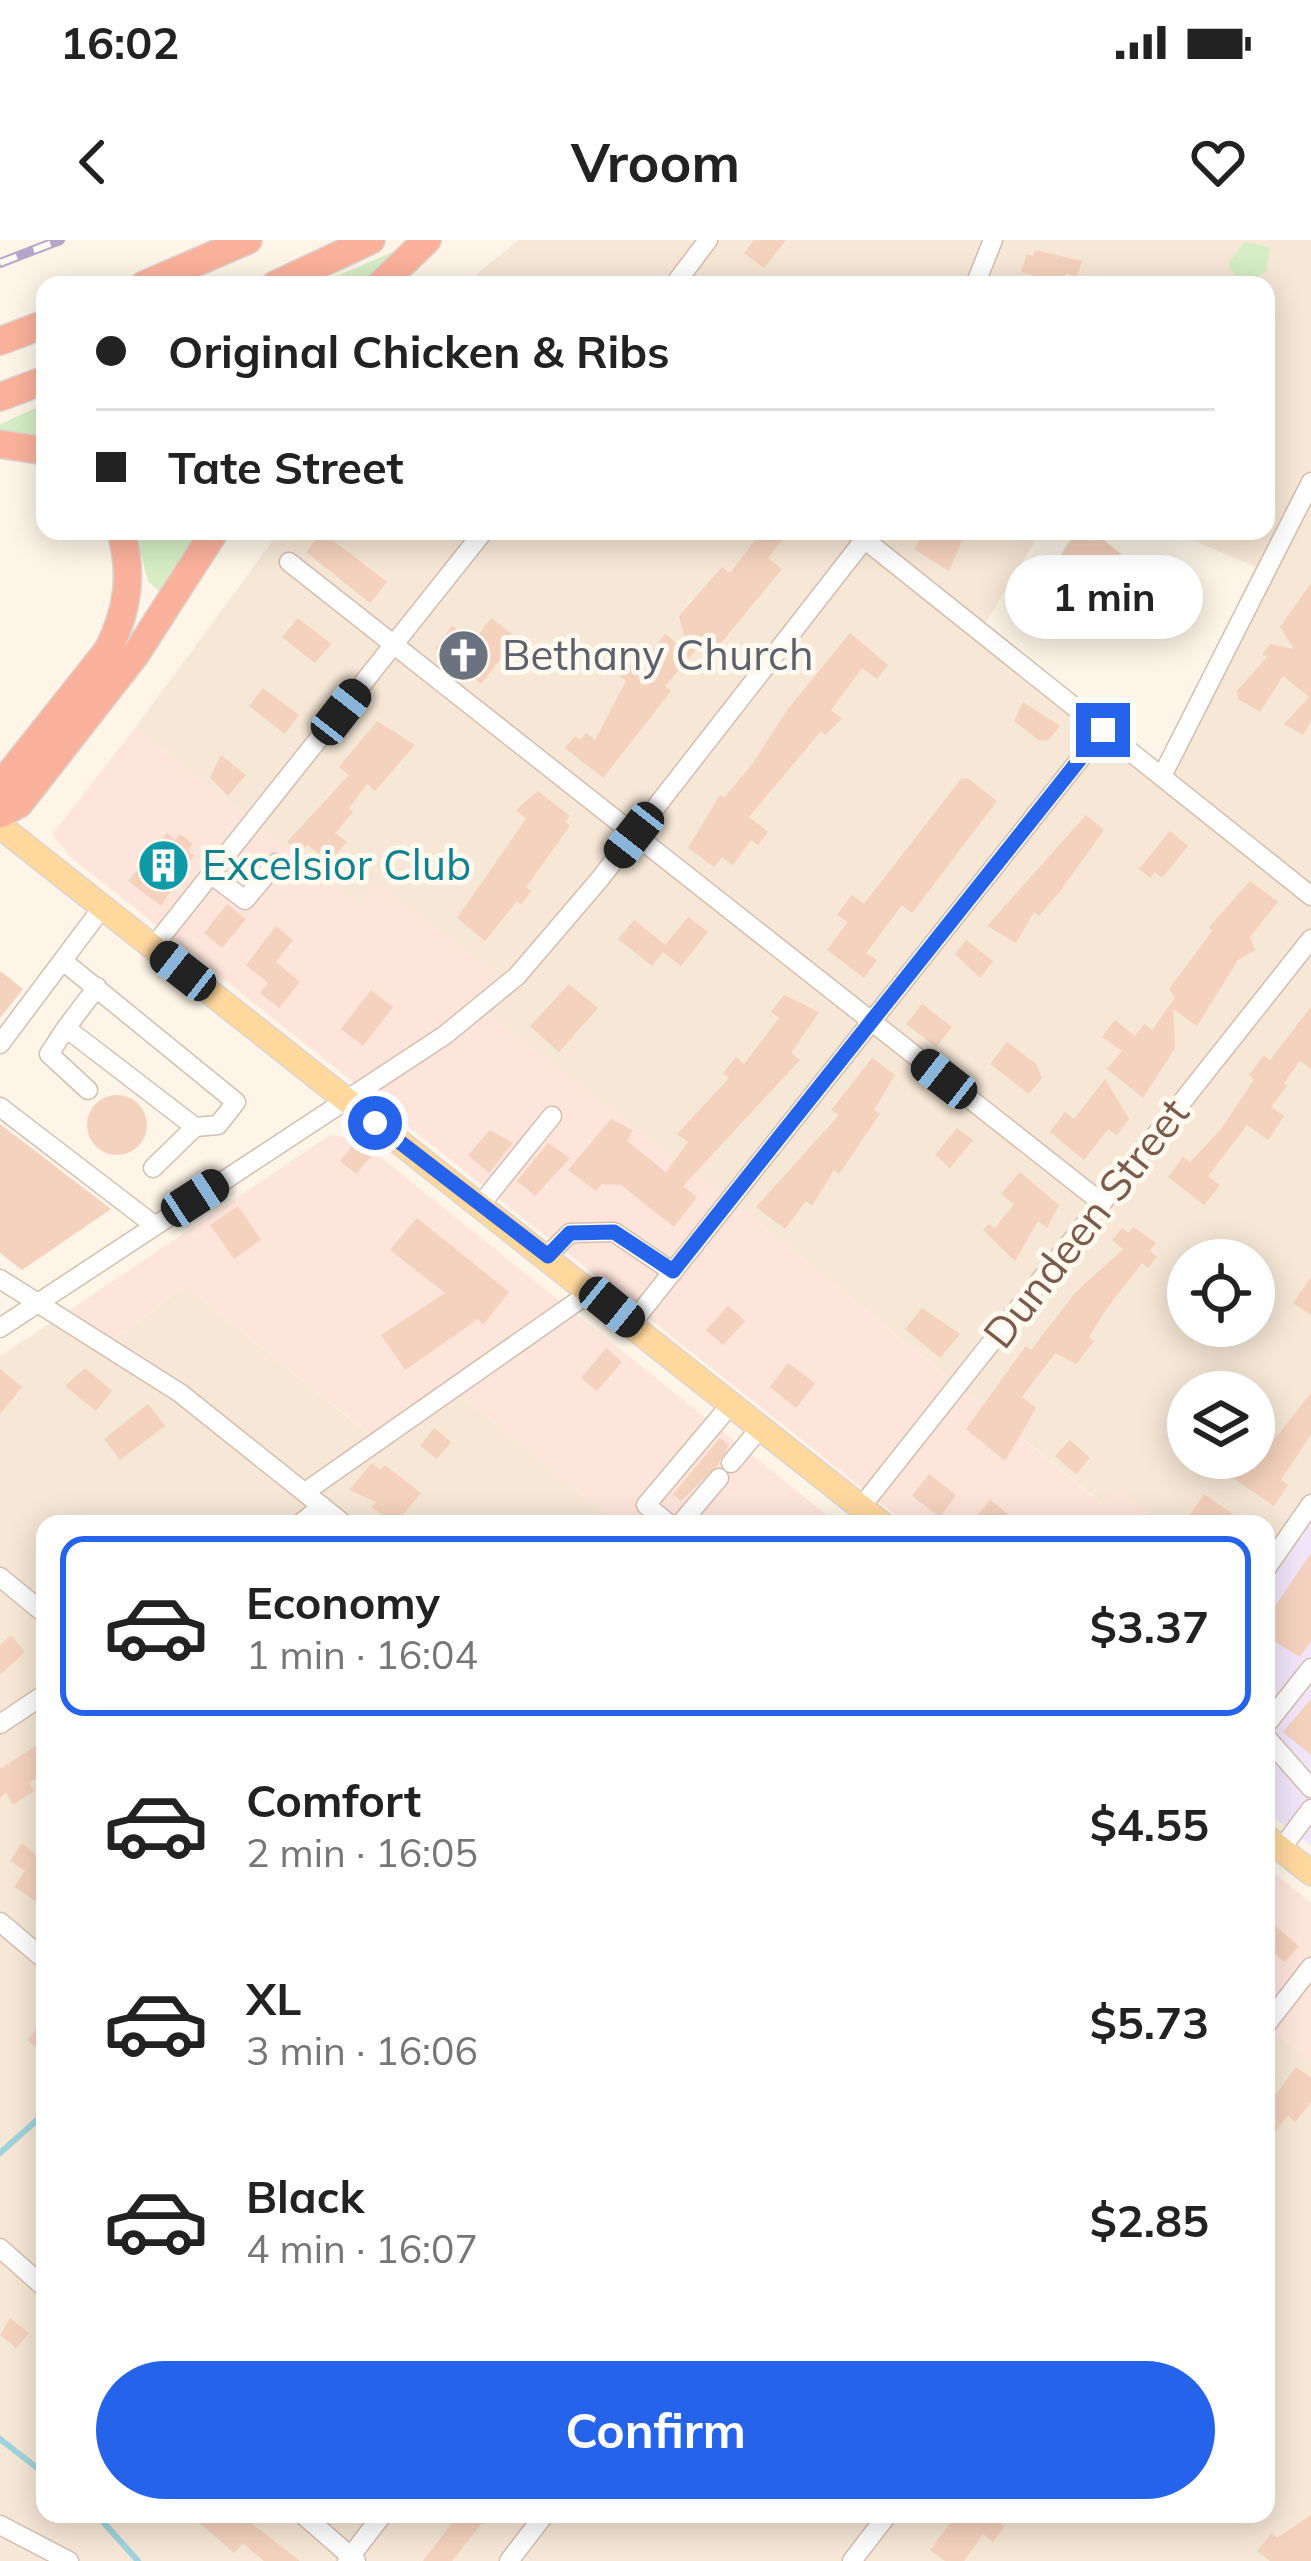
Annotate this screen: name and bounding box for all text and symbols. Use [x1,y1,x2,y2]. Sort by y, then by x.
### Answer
text: 16:02 [60,14,179,70]
text: Vroom [571,128,740,196]
icon: back [60,129,126,195]
icon: heart [1185,129,1251,195]
text: Original Chicken & Ribs [168,323,670,379]
text: Tate Street [168,439,404,495]
callout: 1 min [1004,556,1202,640]
text: 1 min [1053,572,1155,621]
church icon: Bethany Church [435,627,491,683]
place label: Bethany Church [502,628,814,681]
car [305,673,377,751]
route end [1076,703,1130,757]
car [598,796,670,874]
building icon: Excelsior Club [135,837,191,893]
place label: Excelsior Club [202,838,471,891]
car [144,935,222,1007]
car [905,1043,983,1115]
street label: Dundeen Street [971,1087,1200,1358]
route start [348,1096,402,1150]
car [155,1163,235,1233]
map controls [1167,1239,1275,1479]
button: locate [1167,1239,1275,1347]
car [573,1270,651,1344]
button: layers [1167,1371,1275,1479]
icon: car [102,1572,210,1680]
text: Economy [246,1574,440,1630]
text: $3.37 [1090,1598,1209,1654]
text: 1 min · 16:04 [246,1630,478,1679]
icon: car [102,1770,210,1878]
text: Comfort [246,1772,421,1828]
text: $4.55 [1090,1796,1209,1852]
text: 2 min · 16:05 [246,1828,478,1877]
icon: car [102,1968,210,2076]
text: XL [246,1970,301,2026]
text: $5.73 [1090,1994,1209,2050]
text: 3 min · 16:06 [246,2026,478,2075]
icon: car [102,2166,210,2274]
text: Black [246,2168,364,2224]
text: $2.85 [1090,2192,1209,2248]
text: 4 min · 16:07 [246,2224,478,2273]
button: Confirm [96,2361,1215,2499]

